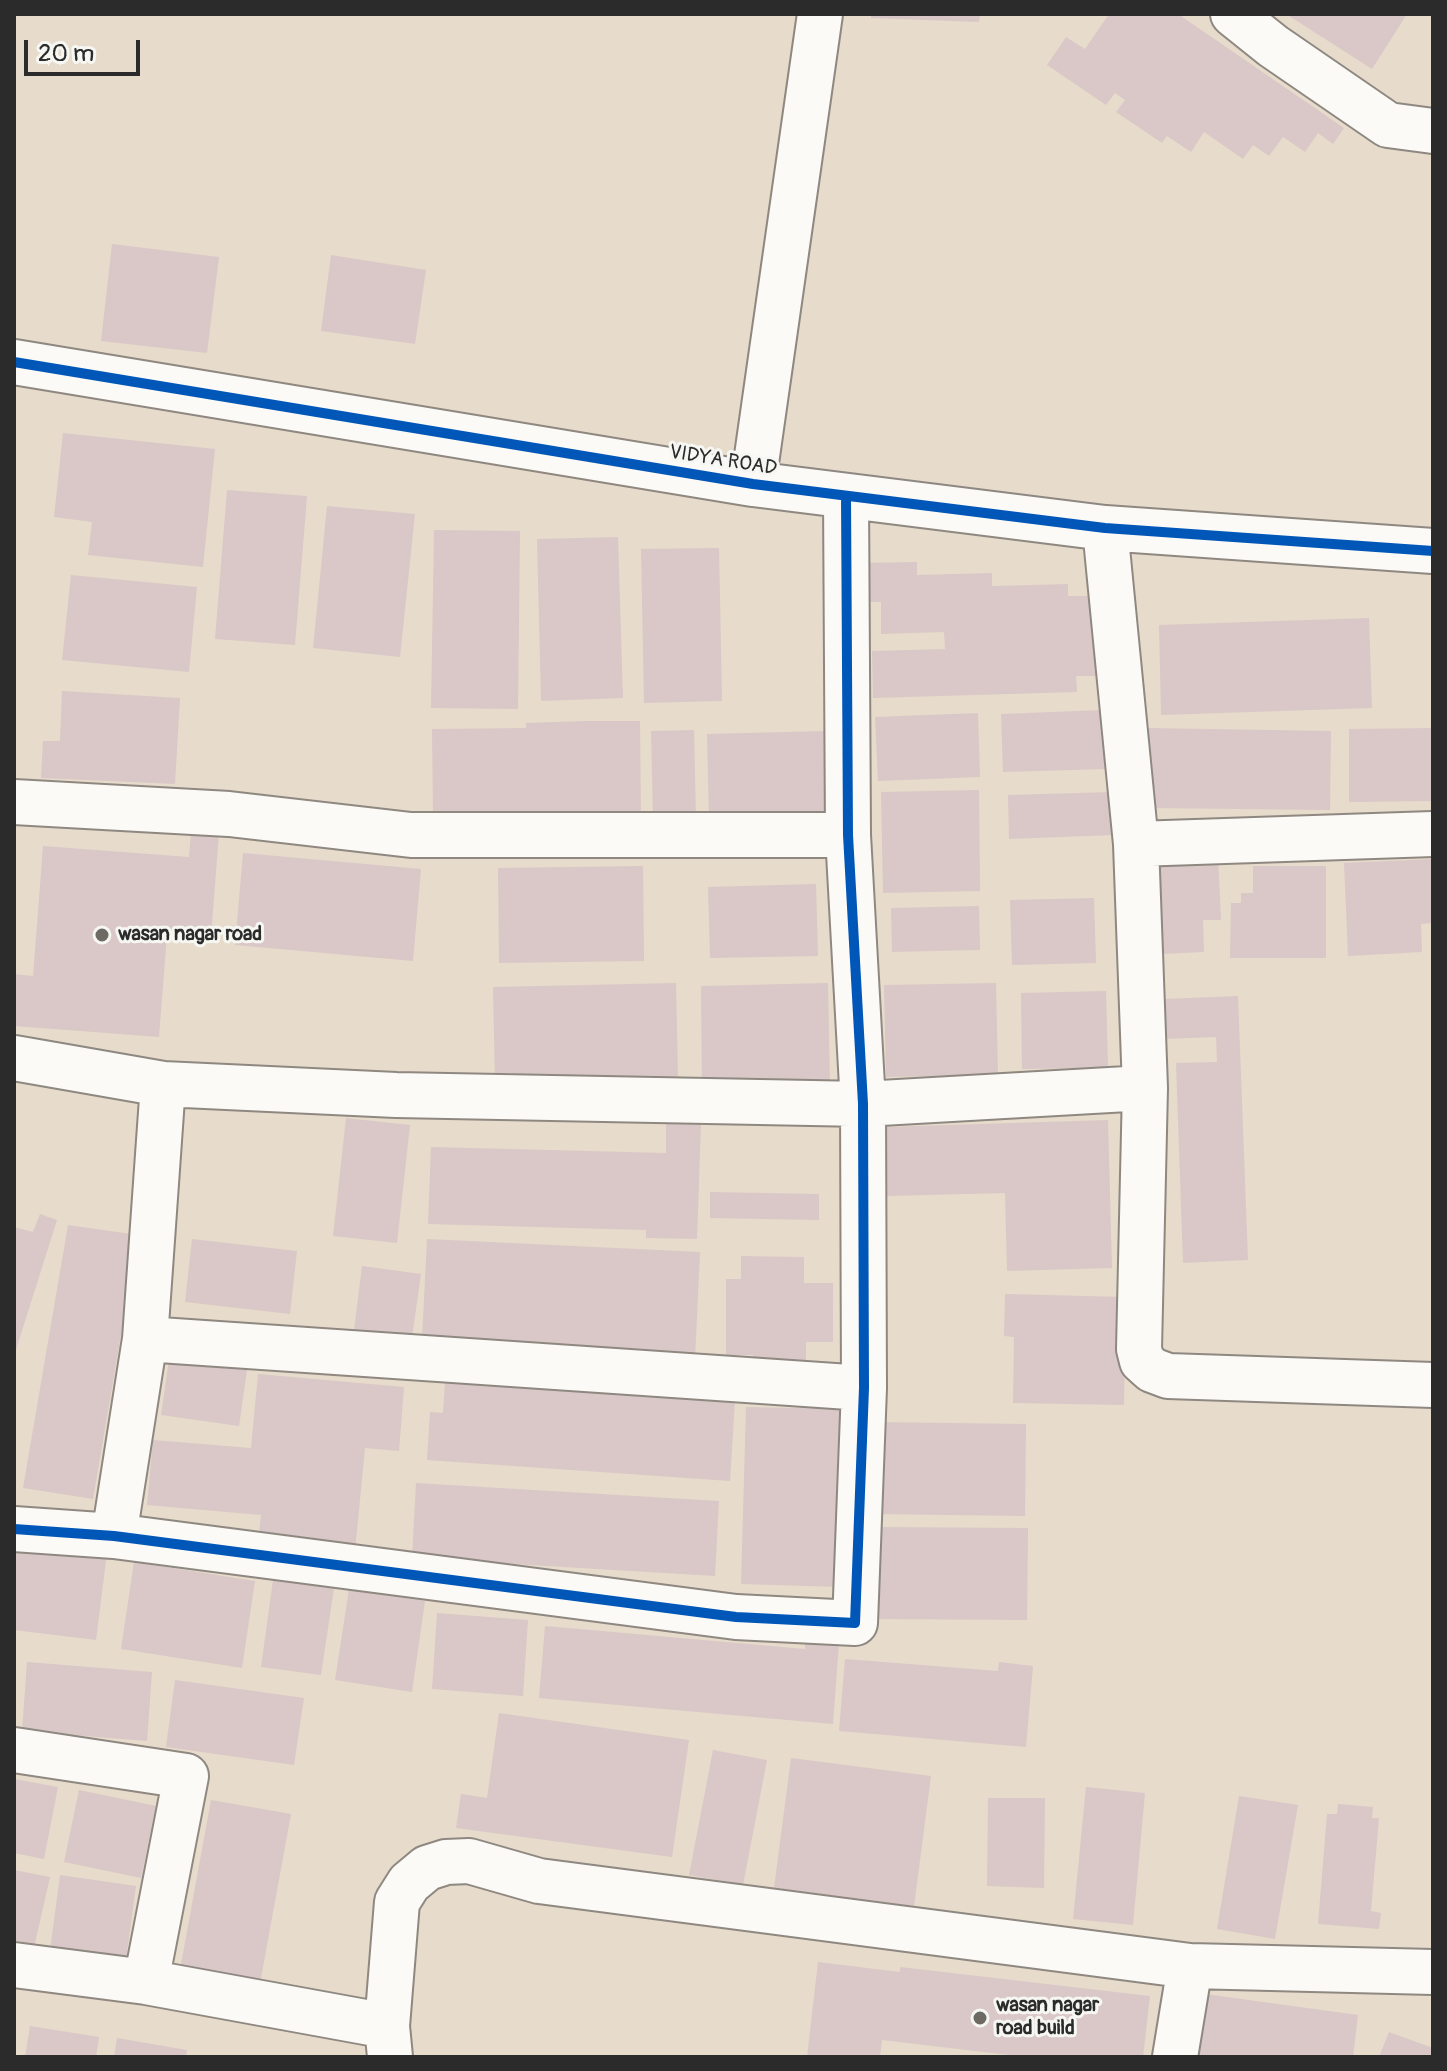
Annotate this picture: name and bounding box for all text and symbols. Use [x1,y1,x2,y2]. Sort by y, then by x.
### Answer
scale bar [28,24,144,74]
text: 20 m [38,39,94,68]
street label: VIDYA ROAD [667,441,779,481]
place label: wasan nagar road [118,923,262,947]
marker: wasan nagar road [93,926,111,944]
place label: wasan nagar road build [996,1994,1099,2041]
marker: wasan nagar road build [971,2009,989,2027]

